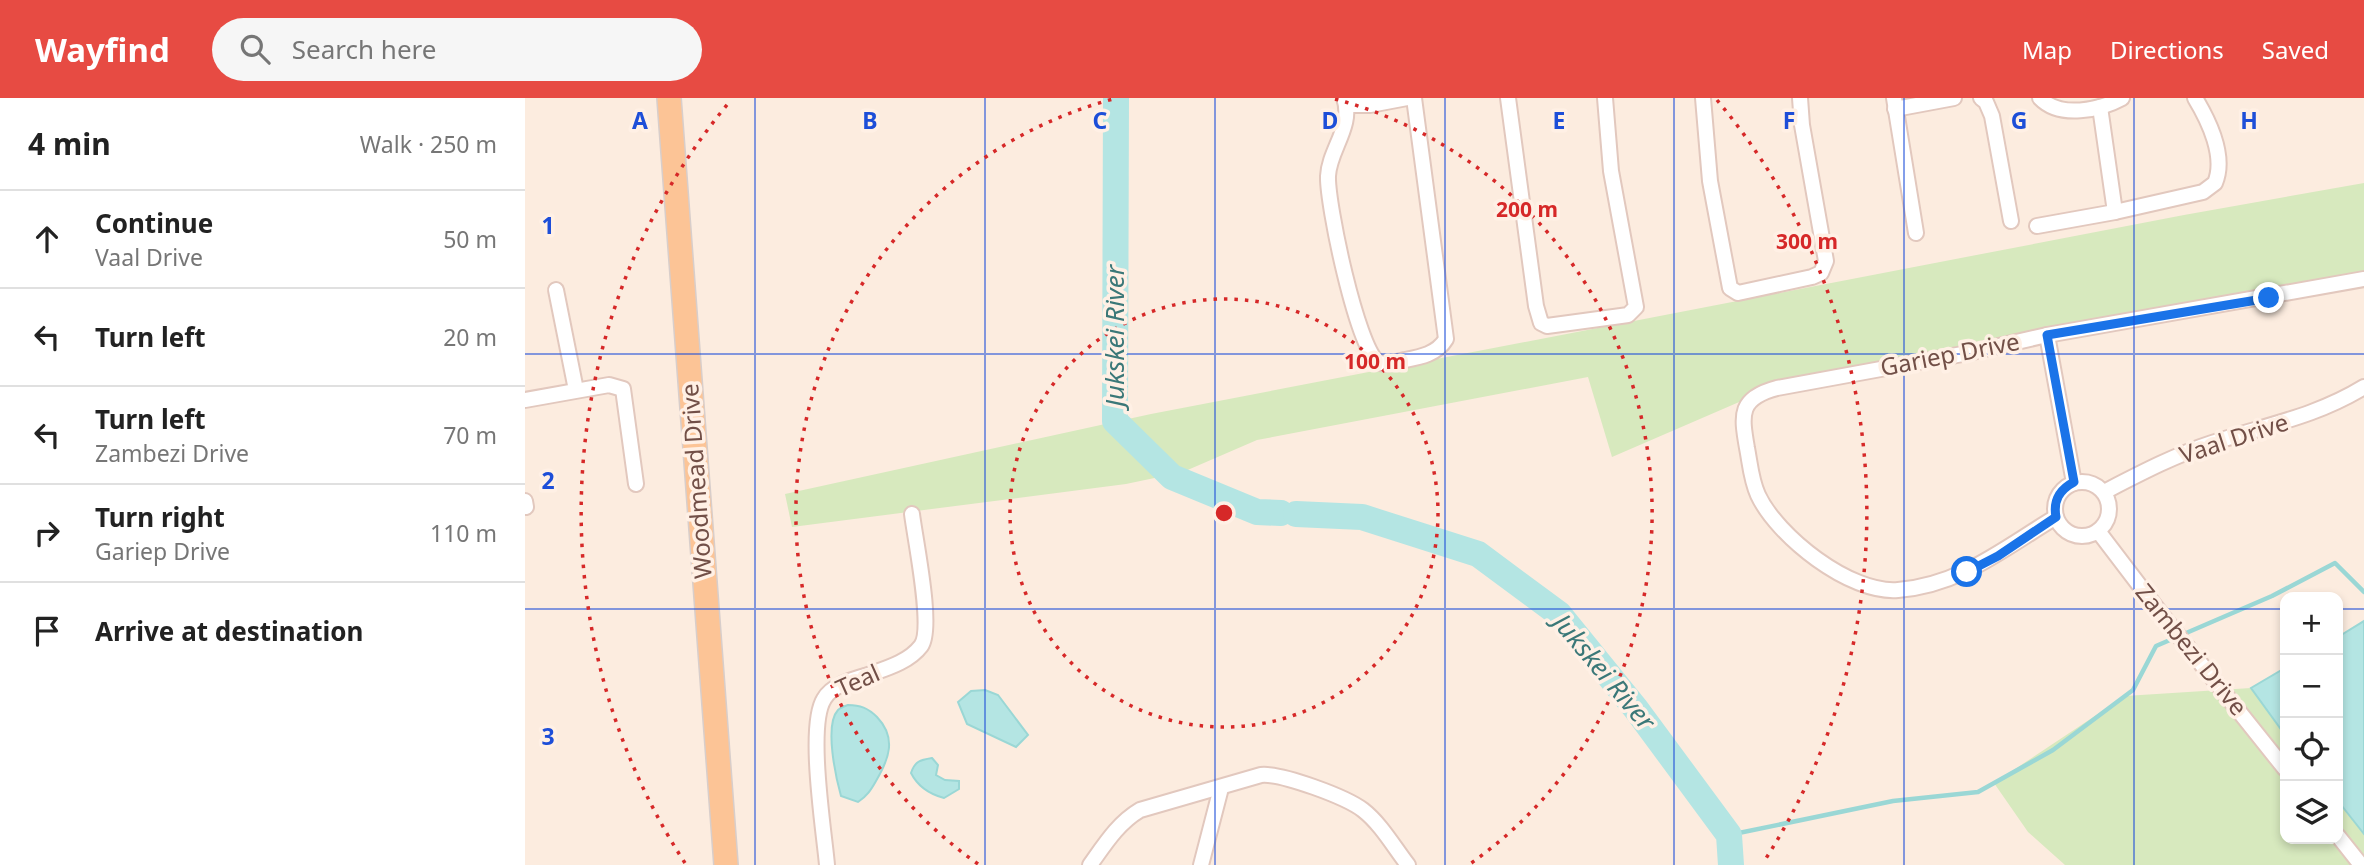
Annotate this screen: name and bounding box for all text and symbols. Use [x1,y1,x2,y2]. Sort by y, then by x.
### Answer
search box [212,18,702,81]
text: Wayfind [35,27,170,72]
icon: search [236,30,274,68]
text: Search here [292,31,436,67]
text: Map [2022,33,2072,66]
text: Directions [2110,33,2224,66]
text: Saved [2262,33,2329,66]
text: A [632,104,648,136]
text: B [862,104,878,136]
text: C [1093,104,1108,136]
text: D [1322,104,1338,136]
text: E [1553,104,1565,136]
text: F [1783,104,1795,136]
text: G [2011,104,2027,136]
text: H [2240,104,2258,136]
text: 4 min [28,123,111,164]
text: Walk · 250 m [360,128,497,160]
text: 200 m [1496,195,1558,223]
text: Continue [95,205,213,241]
text: 1 [541,209,555,241]
icon: ahead [28,220,66,258]
text: 50 m [443,223,497,255]
text: 300 m [1776,227,1838,255]
text: Vaal Drive [95,241,203,273]
water label: Jukskei River [1096,263,1132,412]
route end [2253,282,2284,313]
icon: left [28,318,66,356]
text: Turn left [95,319,206,355]
text: 20 m [443,321,497,353]
street label: Gariep Drive [1877,324,2022,383]
text: 100 m [1344,347,1406,375]
street label: Woodmead Drive [672,382,719,580]
text: Turn left [95,401,206,437]
street label: Vaal Drive [2175,404,2292,471]
icon: left [28,416,66,454]
text: 70 m [443,419,497,451]
text: Zambezi Drive [95,437,249,469]
text: 2 [541,464,555,496]
text: Turn right [95,499,225,535]
centre of rings [1212,501,1236,525]
icon: right [28,514,66,552]
text: 110 m [430,517,497,549]
text: Gariep Drive [95,535,230,567]
route start [1951,556,1982,587]
street label: Zambezi Drive [2129,576,2256,722]
map controls [2280,592,2343,844]
button: + [2280,592,2343,655]
water label: Jukskei River [1542,602,1665,739]
icon: arrive [28,612,66,650]
text: Arrive at destination [95,613,364,649]
street label: Teal [830,655,885,704]
button: − [2280,655,2343,718]
button: locate [2280,718,2343,781]
text: 3 [541,720,555,752]
button: layers [2280,781,2343,844]

